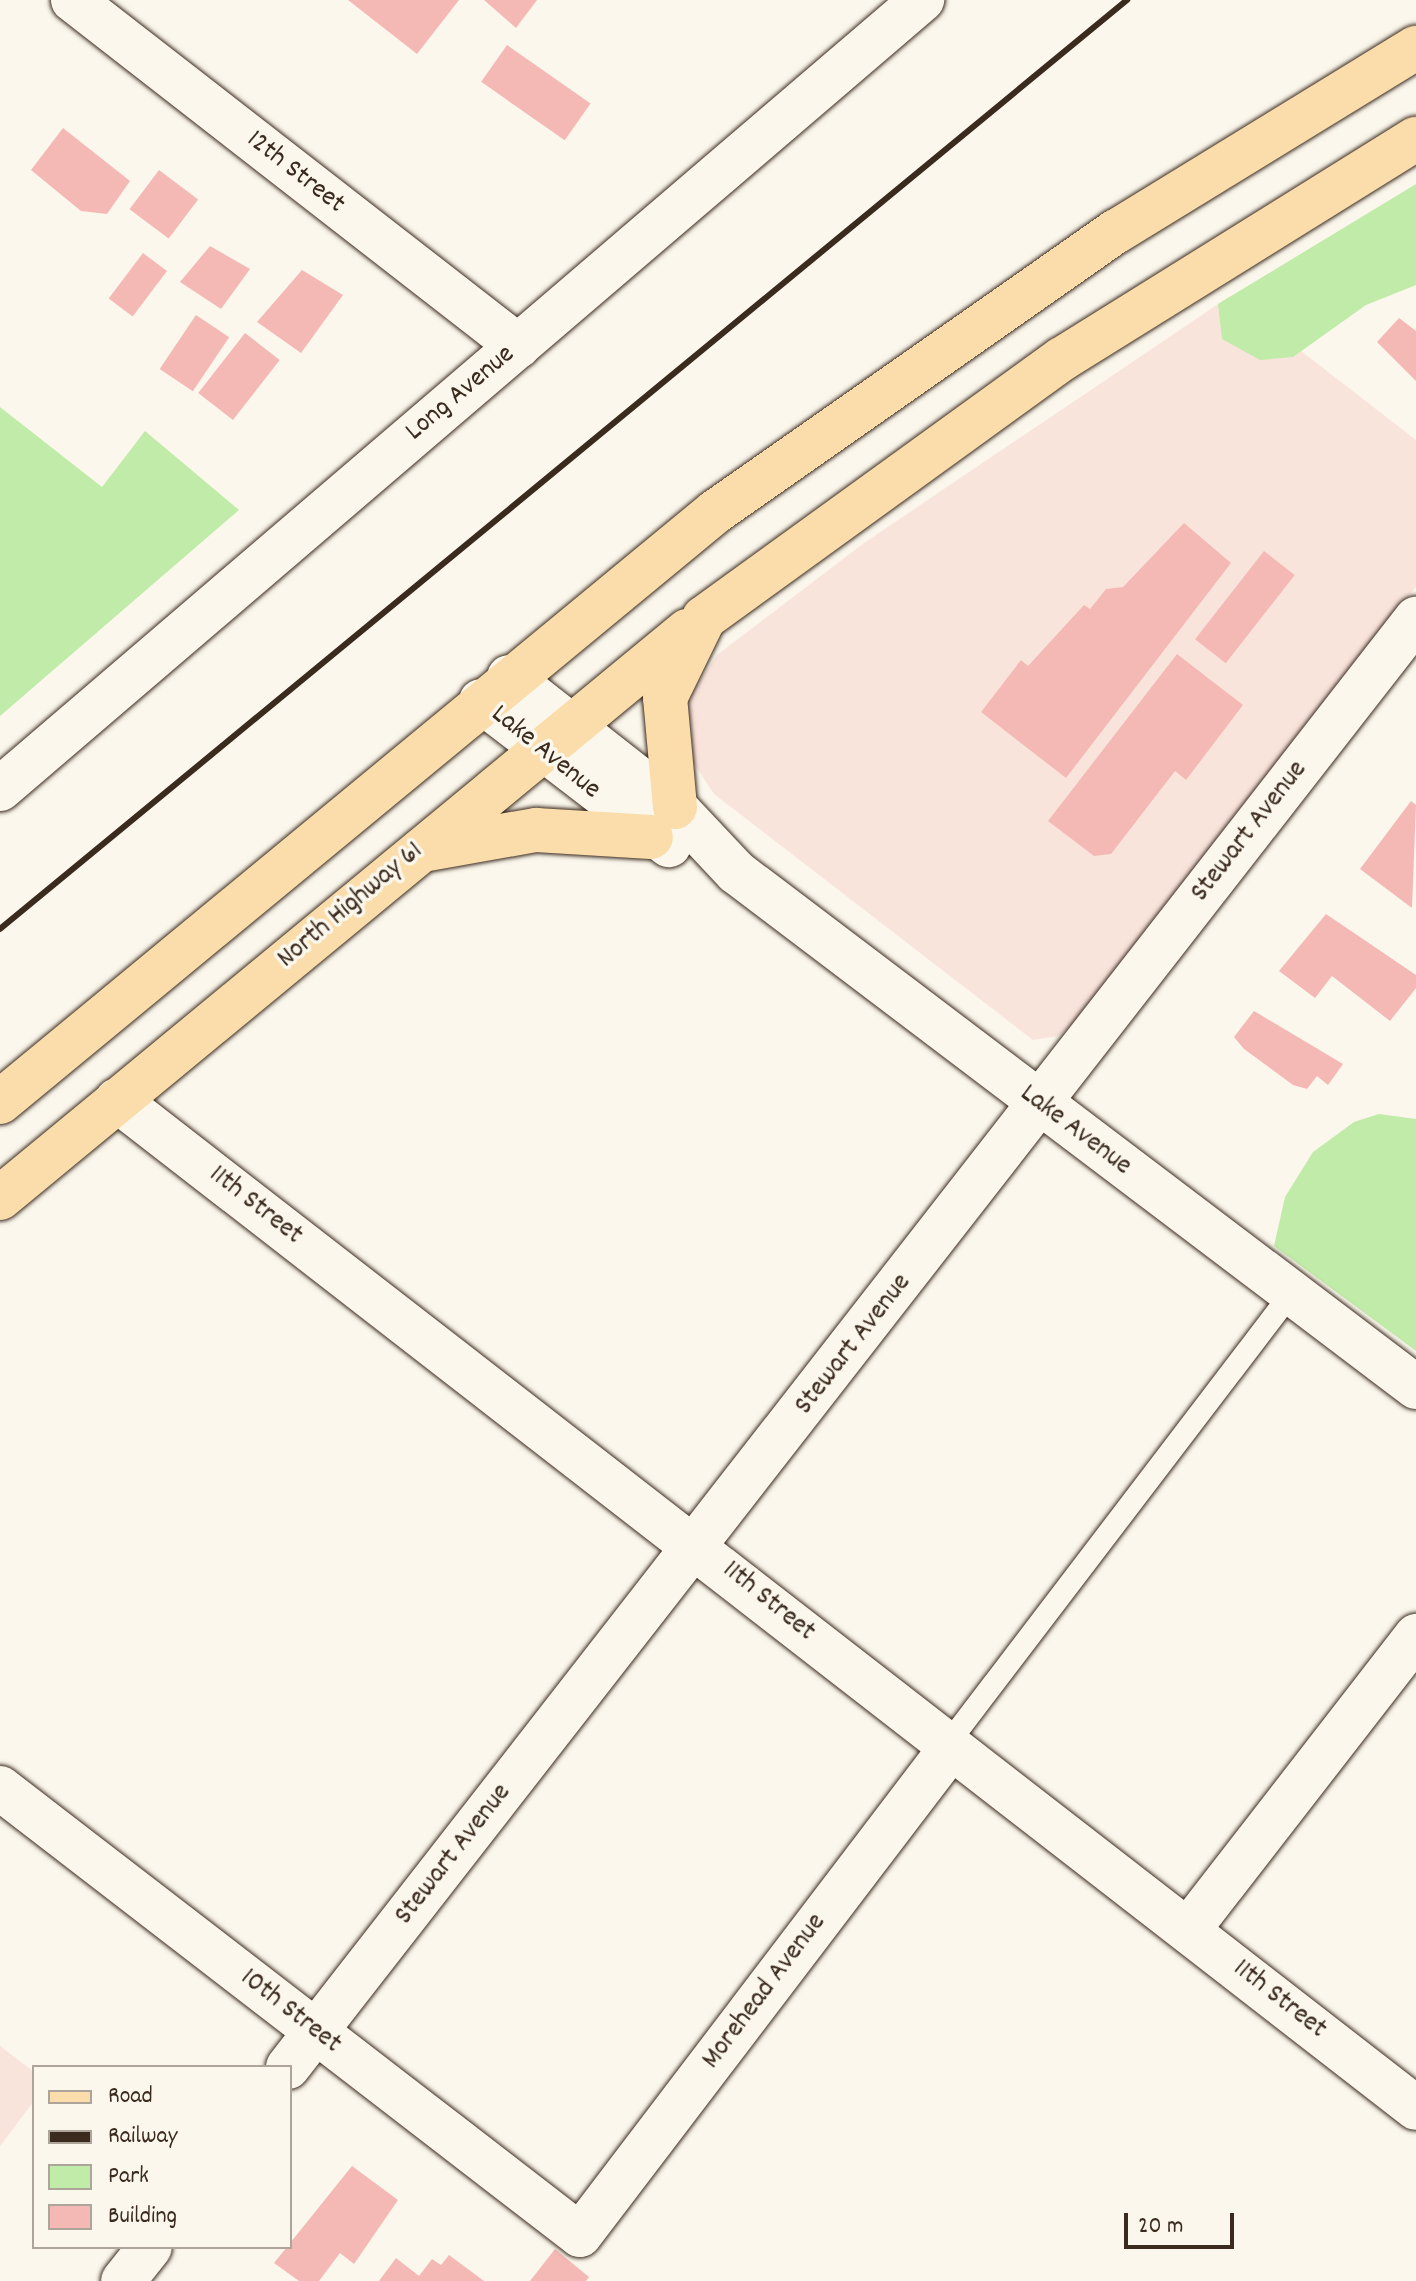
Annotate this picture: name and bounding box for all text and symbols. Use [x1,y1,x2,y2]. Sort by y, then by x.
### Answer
street label: 12th Street [239,124,351,222]
street label: Long Avenue [400,339,522,449]
street label: Lake Avenue [483,699,607,807]
street label: Stewart Avenue [1184,755,1316,909]
street label: North Highway 61 [271,835,431,977]
street label: Lake Avenue [1012,1078,1138,1184]
street label: 11th Street [201,1159,309,1253]
street label: Stewart Avenue [788,1268,920,1422]
street label: 11th Street [715,1554,821,1650]
street label: Stewart Avenue [388,1778,520,1932]
street label: Morehead Avenue [696,1908,834,2076]
street label: 11th Street [1225,1953,1333,2047]
street label: 10th Street [233,1962,347,2062]
legend [32,2065,292,2249]
text: Road [108,2080,153,2114]
text: Railway [108,2120,177,2154]
text: Park [108,2160,149,2194]
scale bar [1128,2197,1238,2247]
text: Building [108,2200,177,2234]
text: 20 m [1138,2210,1184,2244]

